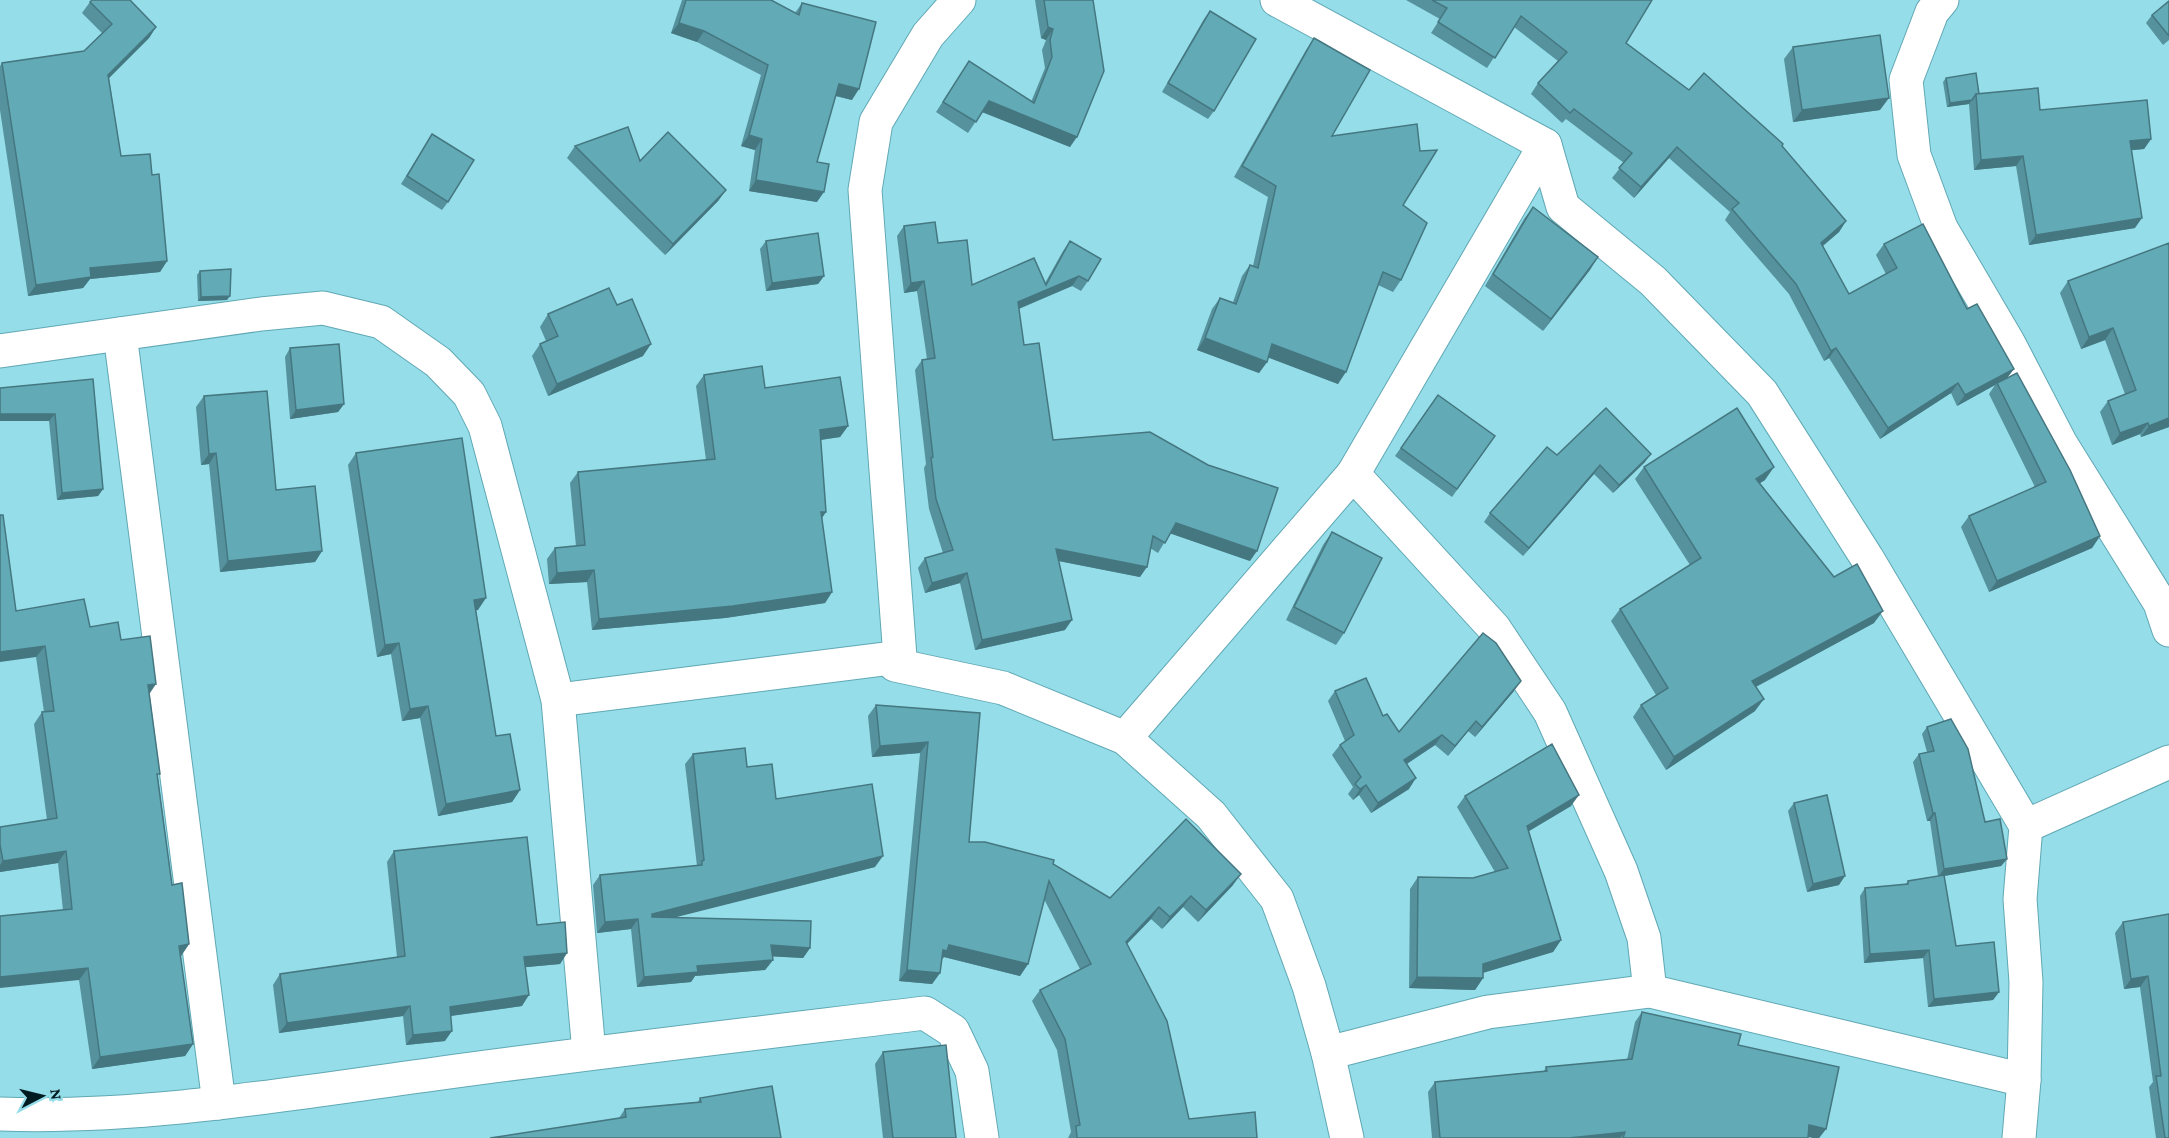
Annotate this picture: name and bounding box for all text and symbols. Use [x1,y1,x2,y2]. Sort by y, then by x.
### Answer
north arrow [12,1066,72,1126]
text: N [47,1088,66,1101]

